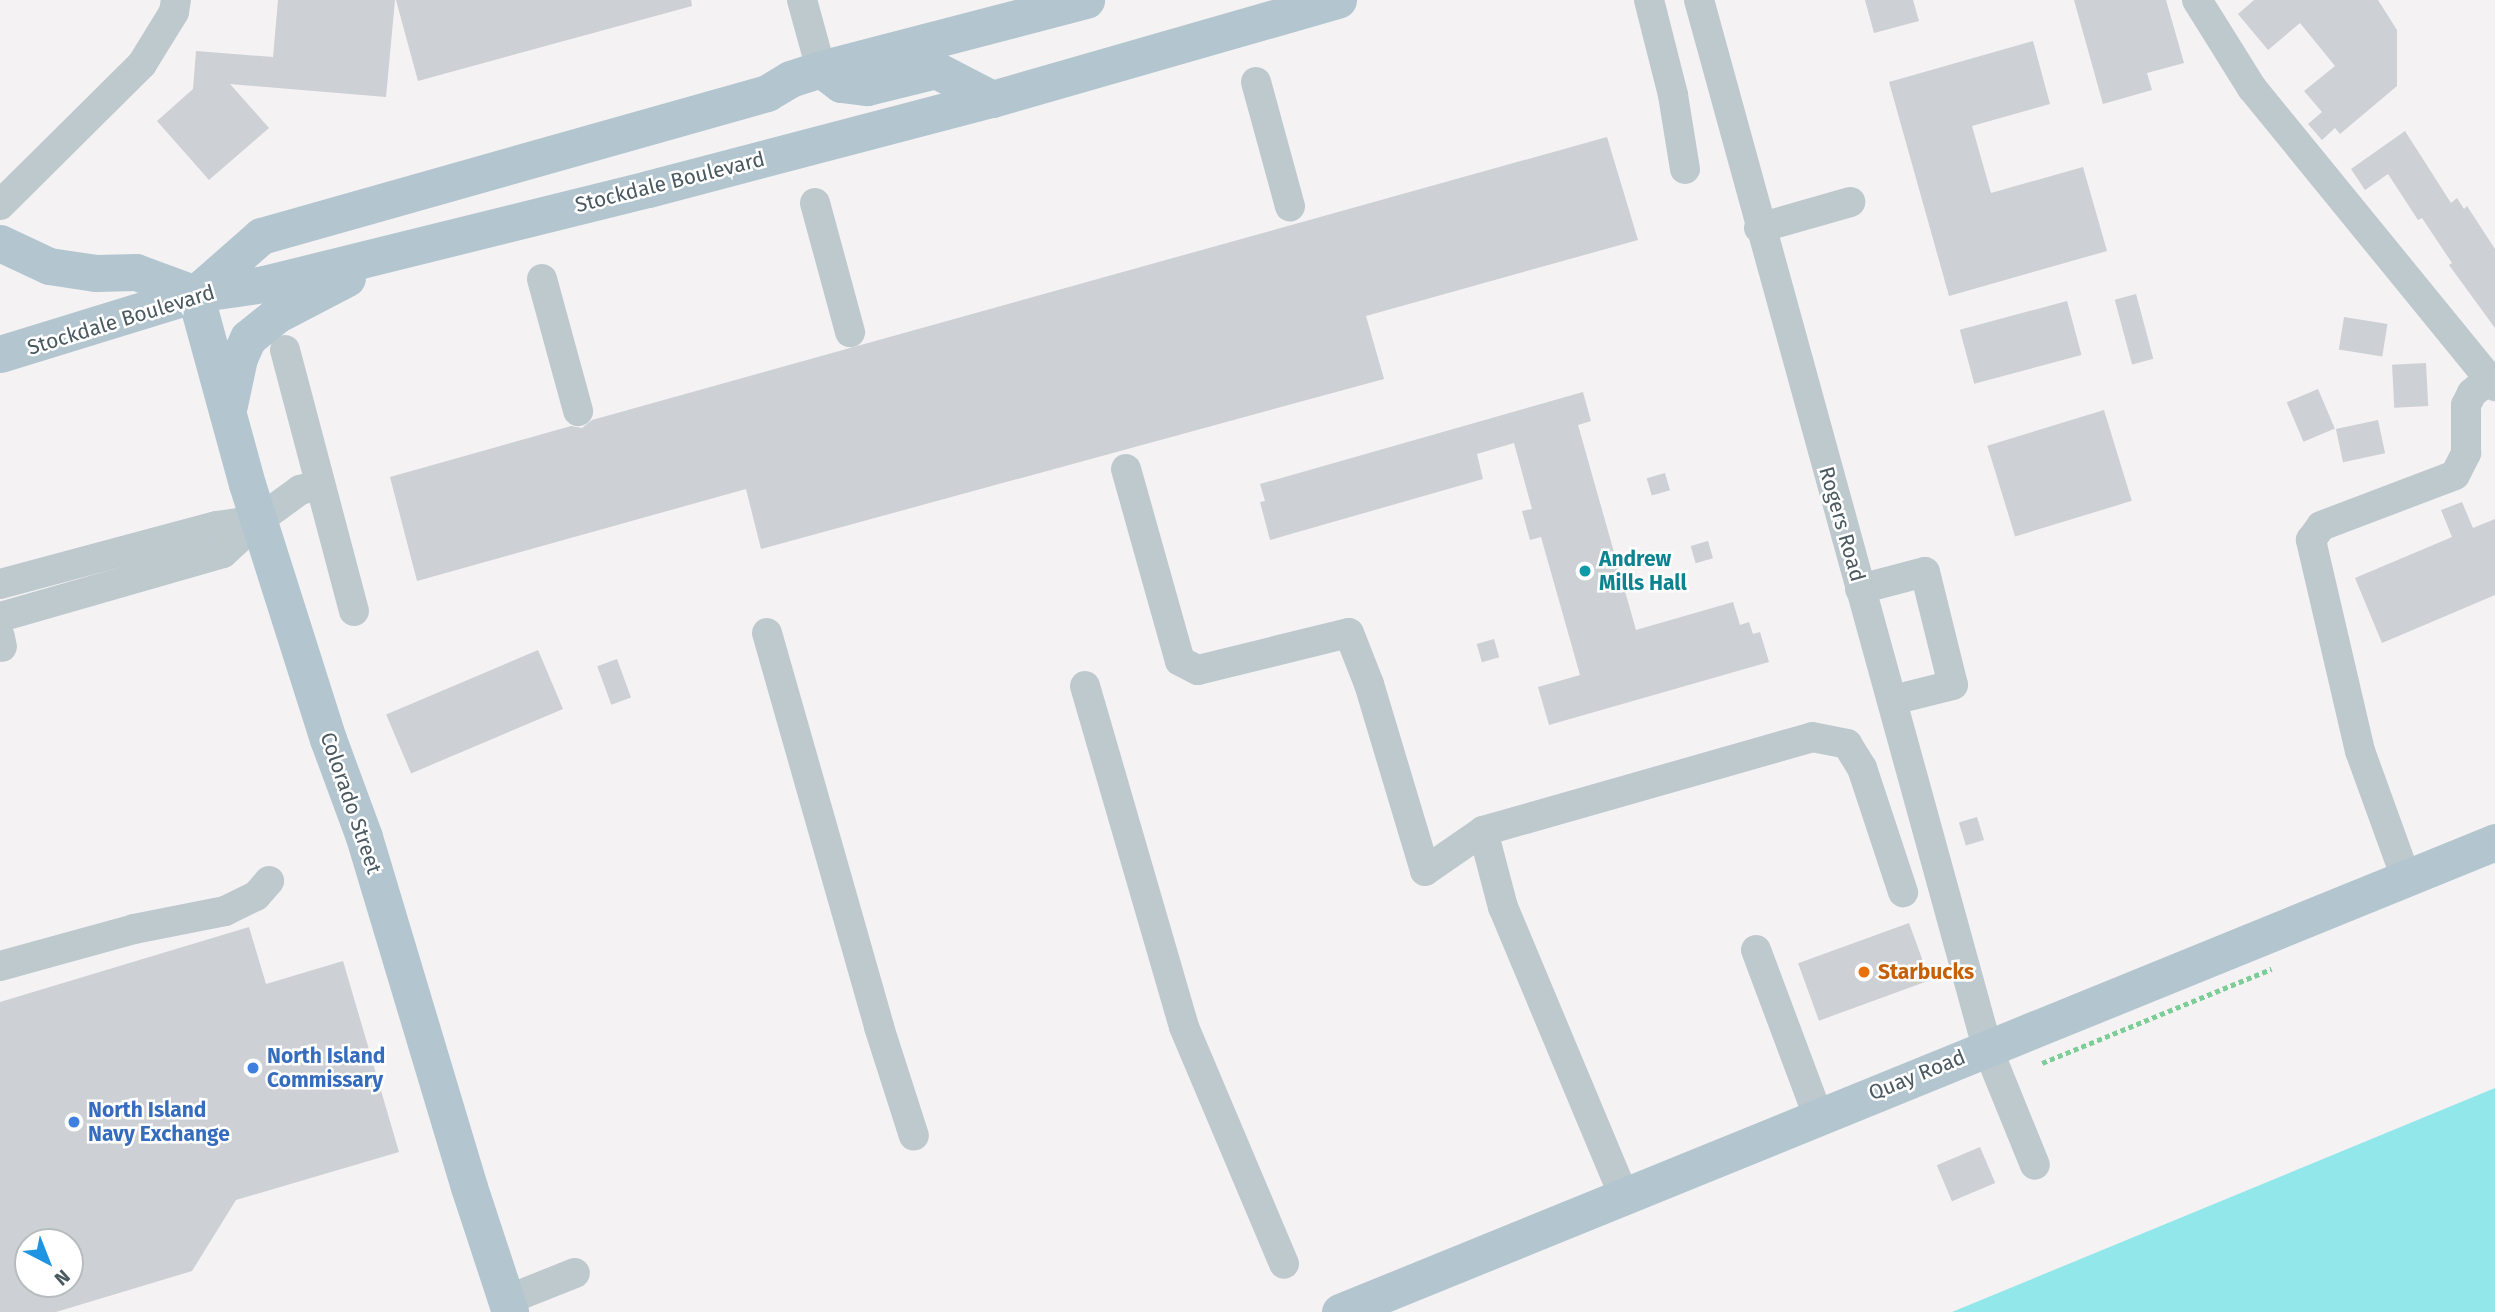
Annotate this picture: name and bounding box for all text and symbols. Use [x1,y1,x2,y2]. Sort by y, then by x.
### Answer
street label: Stockdale Boulevard [573,146,767,218]
street label: Stockdale Boulevard [24,280,218,360]
street label: Rogers Road [1814,464,1870,584]
place label: Andrew Mills Hall [1599,546,1687,596]
marker: Andrew Mills Hall [1577,563,1593,579]
street label: Colorado Street [315,729,387,877]
place label: Starbucks [1878,959,1974,985]
marker: Starbucks [1856,964,1872,980]
place label: North Island Commissary [267,1043,385,1093]
street label: Quay Road [1865,1044,1969,1106]
marker: North Island Commissary [245,1060,261,1076]
place label: North Island Navy Exchange [88,1097,230,1147]
marker: North Island Navy Exchange [66,1114,82,1130]
north arrow [14,1228,84,1298]
text: N [50,1265,74,1290]

